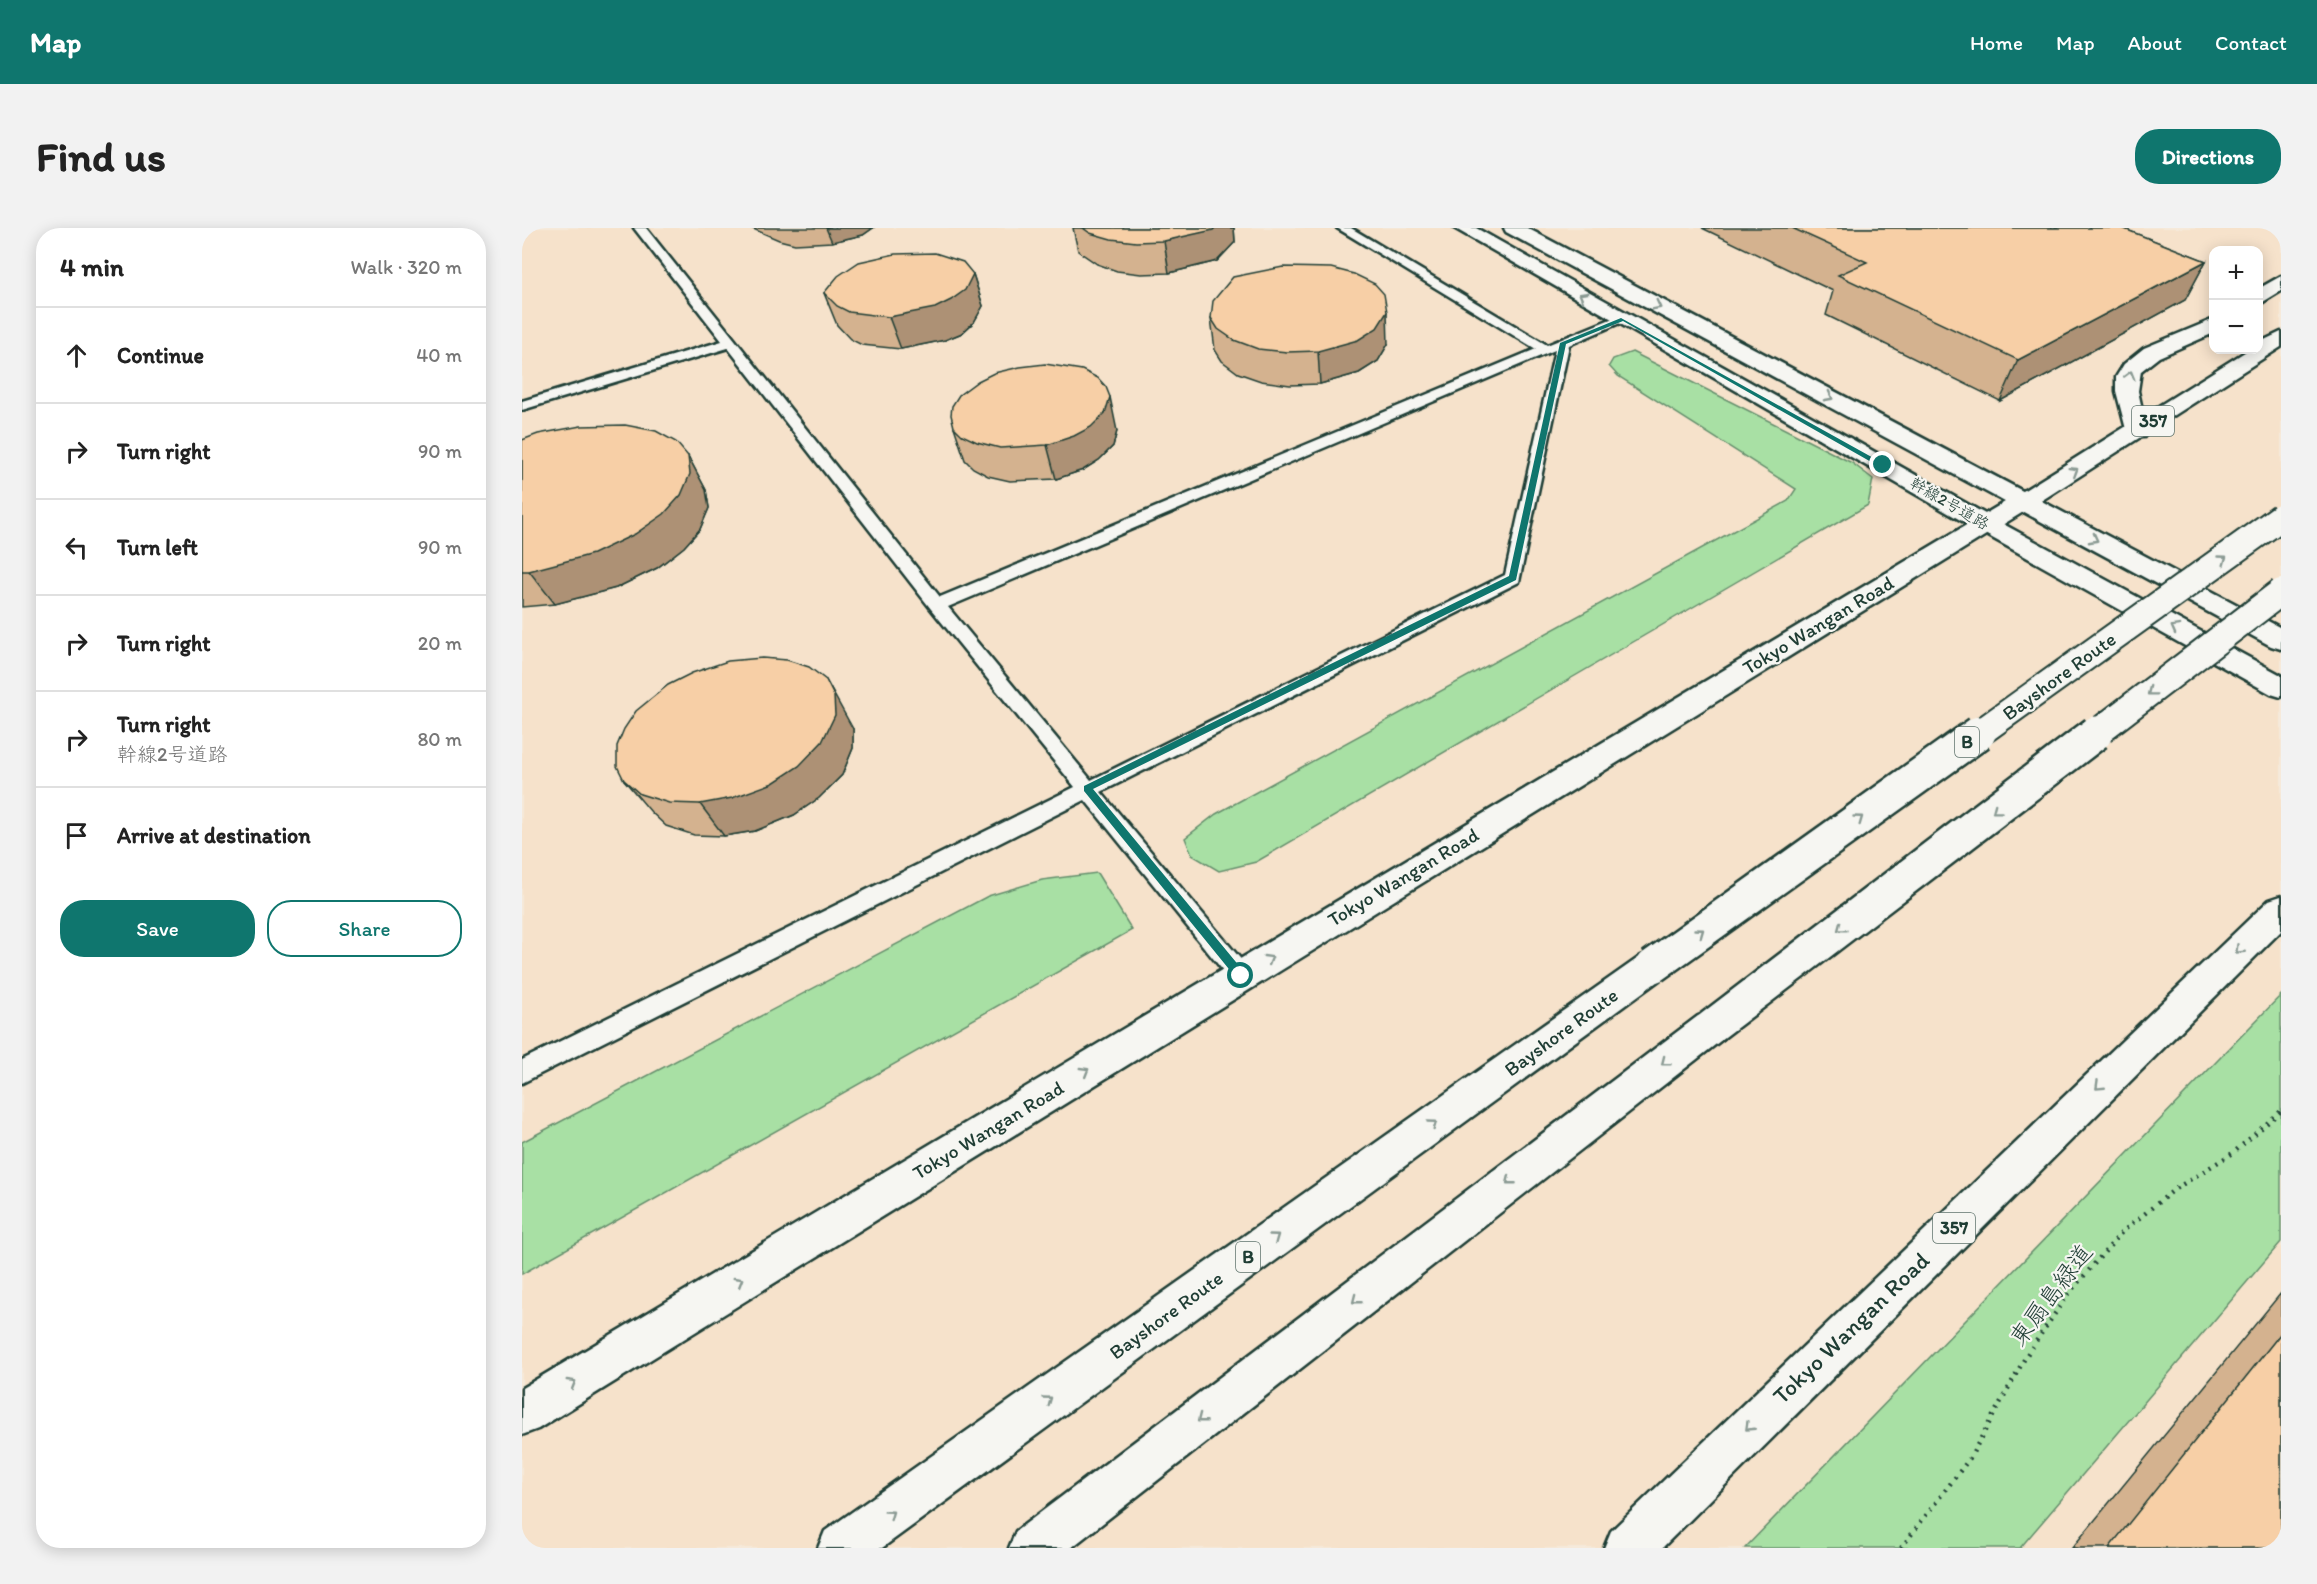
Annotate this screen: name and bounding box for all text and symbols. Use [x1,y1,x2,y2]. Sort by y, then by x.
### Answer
text: Map [30,25,81,59]
text: Home [1970,30,2023,55]
text: Map [2056,30,2095,55]
text: About [2128,30,2182,55]
text: Contact [2215,30,2287,55]
button: Directions [2135,129,2281,184]
text: Find us [36,131,166,182]
map controls [2209,246,2263,354]
button: + [2209,246,2263,300]
text: 4 min [60,251,124,283]
text: Walk · 320 m [350,255,462,279]
one-way arrow [1579,292,1590,304]
one-way arrow [1650,299,1661,310]
button: − [2209,300,2263,354]
icon: ahead [60,339,93,372]
text: Continue [117,342,204,369]
text: 40 m [416,343,462,367]
one-way arrow [2123,371,2136,381]
one-way arrow [1823,390,1834,401]
road number: 357 [2132,406,2174,436]
icon: right [60,435,93,468]
text: Turn right [117,438,211,465]
text: 90 m [418,439,462,463]
route end [1869,451,1895,477]
one-way arrow [2068,466,2078,478]
street label: 幹線2号道路 [1907,473,1993,534]
icon: left [60,531,93,564]
one-way arrow [2088,532,2098,543]
text: Turn left [117,534,198,561]
text: 90 m [418,535,462,559]
one-way arrow [2216,555,2227,566]
street label: Tokyo Wangan Road [1738,570,1898,680]
one-way arrow [2170,624,2181,635]
icon: right [60,627,93,660]
street label: Bayshore Route [1998,627,2120,725]
text: Turn right [117,630,211,657]
text: 20 m [418,631,462,655]
one-way arrow [2147,684,2158,695]
text: Turn right [117,711,211,738]
icon: right [60,723,93,756]
text: 80 m [417,727,462,751]
road number: B [1955,727,1979,757]
text: 幹線2号道路 [117,742,228,766]
one-way arrow [1992,802,2003,813]
one-way arrow [1853,815,1864,826]
icon: arrive [60,819,93,852]
text: Arrive at destination [117,822,311,849]
street label: Tokyo Wangan Road [1323,822,1483,932]
button: Save [60,900,255,957]
button: Share [267,900,462,957]
one-way arrow [1837,921,1848,932]
one-way arrow [1694,928,1705,939]
one-way arrow [2236,943,2247,954]
one-way arrow [1263,954,1273,966]
route start [1227,962,1253,988]
street label: Bayshore Route [1500,983,1622,1081]
one-way arrow [1661,1055,1672,1066]
one-way arrow [1079,1066,1089,1078]
street label: Tokyo Wangan Road [908,1075,1068,1185]
one-way arrow [2096,1079,2107,1090]
one-way arrow [1427,1120,1438,1131]
one-way arrow [1506,1174,1517,1185]
road number: 357 [1933,1213,1975,1243]
one-way arrow [1268,1234,1279,1245]
street label: 東扇島緑道 [2003,1238,2098,1351]
road number: B [1236,1242,1260,1272]
street label: Tokyo Wangan Road [1766,1246,1935,1410]
street label: Bayshore Route [1105,1266,1227,1364]
one-way arrow [733,1277,743,1289]
one-way arrow [1351,1293,1362,1304]
one-way arrow [566,1378,576,1390]
one-way arrow [1042,1396,1053,1407]
one-way arrow [1197,1411,1208,1422]
one-way arrow [1745,1420,1756,1431]
one-way arrow [883,1510,894,1521]

